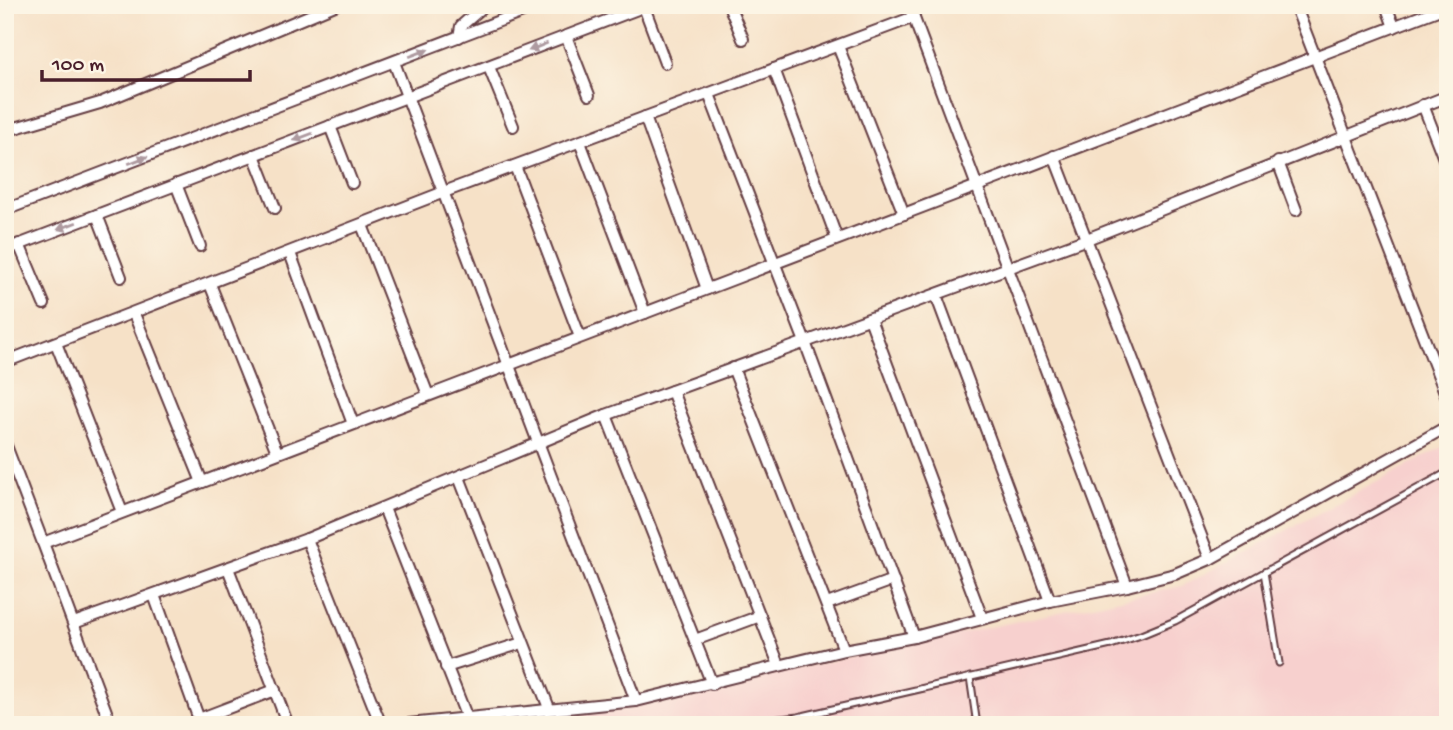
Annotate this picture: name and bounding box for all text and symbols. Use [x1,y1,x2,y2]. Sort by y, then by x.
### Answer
scale bar [42,38,250,82]
one-way arrow [528,42,549,53]
one-way arrow [408,47,429,58]
text: 100 m [51,54,104,79]
one-way arrow [292,131,313,142]
one-way arrow [127,154,148,165]
one-way arrow [57,221,78,232]

